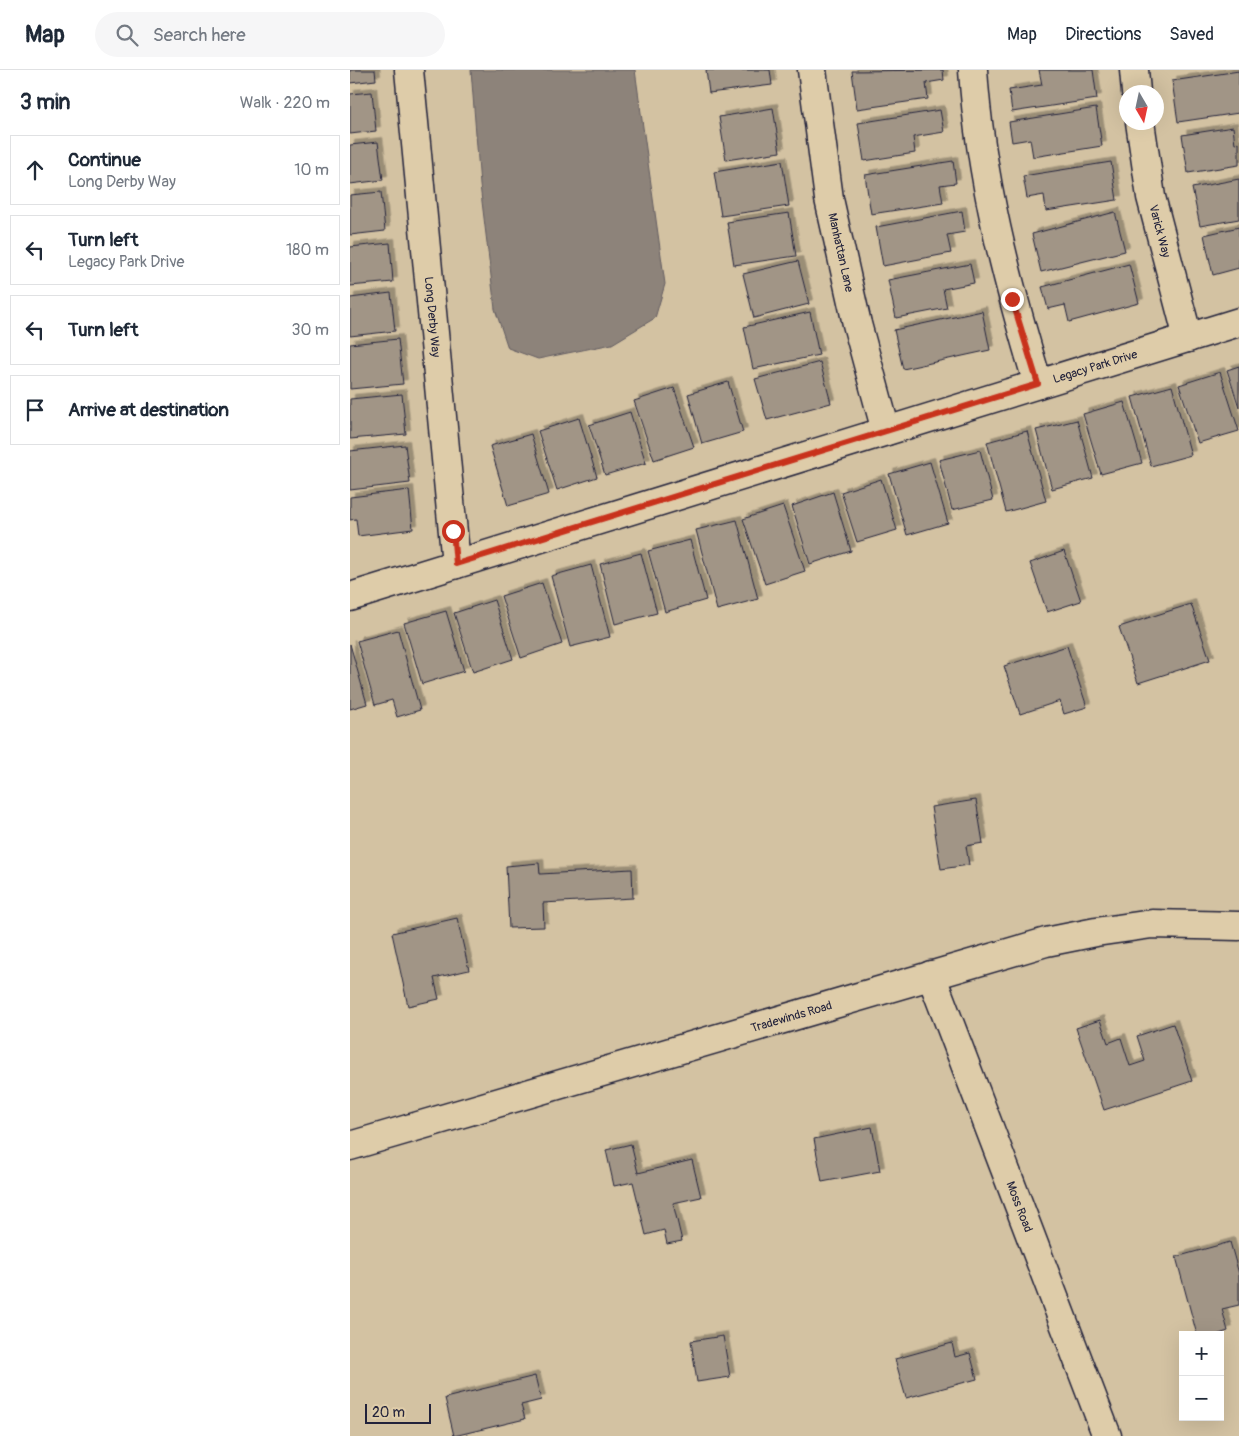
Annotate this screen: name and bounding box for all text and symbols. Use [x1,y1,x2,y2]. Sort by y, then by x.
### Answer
search box [95,12,445,57]
text: Map [25,20,65,49]
icon: search [113,21,141,49]
text: Search here [153,23,246,47]
text: Map [1007,23,1037,46]
text: Directions [1065,23,1141,46]
text: Saved [1169,23,1214,46]
north arrow [1119,85,1164,130]
text: 3 min [20,89,70,116]
text: Walk · 220 m [240,93,330,113]
text: Continue [68,148,141,172]
icon: ahead [21,156,49,184]
text: 10 m [294,160,329,180]
text: Long Derby Way [68,172,176,192]
street label: Varick Way [1145,203,1174,259]
street label: Manhattan Lane [824,212,857,294]
text: Turn left [68,228,138,252]
icon: left [21,236,49,264]
text: 180 m [286,240,329,260]
text: Legacy Park Drive [68,252,184,272]
street label: Long Derby Way [421,276,443,358]
route end [1001,288,1024,311]
icon: left [21,316,49,344]
text: Turn left [68,318,138,342]
text: 30 m [291,320,329,340]
street label: Legacy Park Drive [1051,347,1139,387]
icon: arrive [21,396,49,424]
text: Arrive at destination [68,398,229,422]
route start [442,520,465,543]
street label: Tradewinds Road [749,998,834,1036]
street label: Moss Road [1002,1179,1036,1235]
map controls [1179,1331,1224,1421]
button: + [1179,1331,1224,1376]
button: − [1179,1376,1224,1421]
scale bar [365,1401,431,1424]
text: 20 m [372,1404,405,1421]

